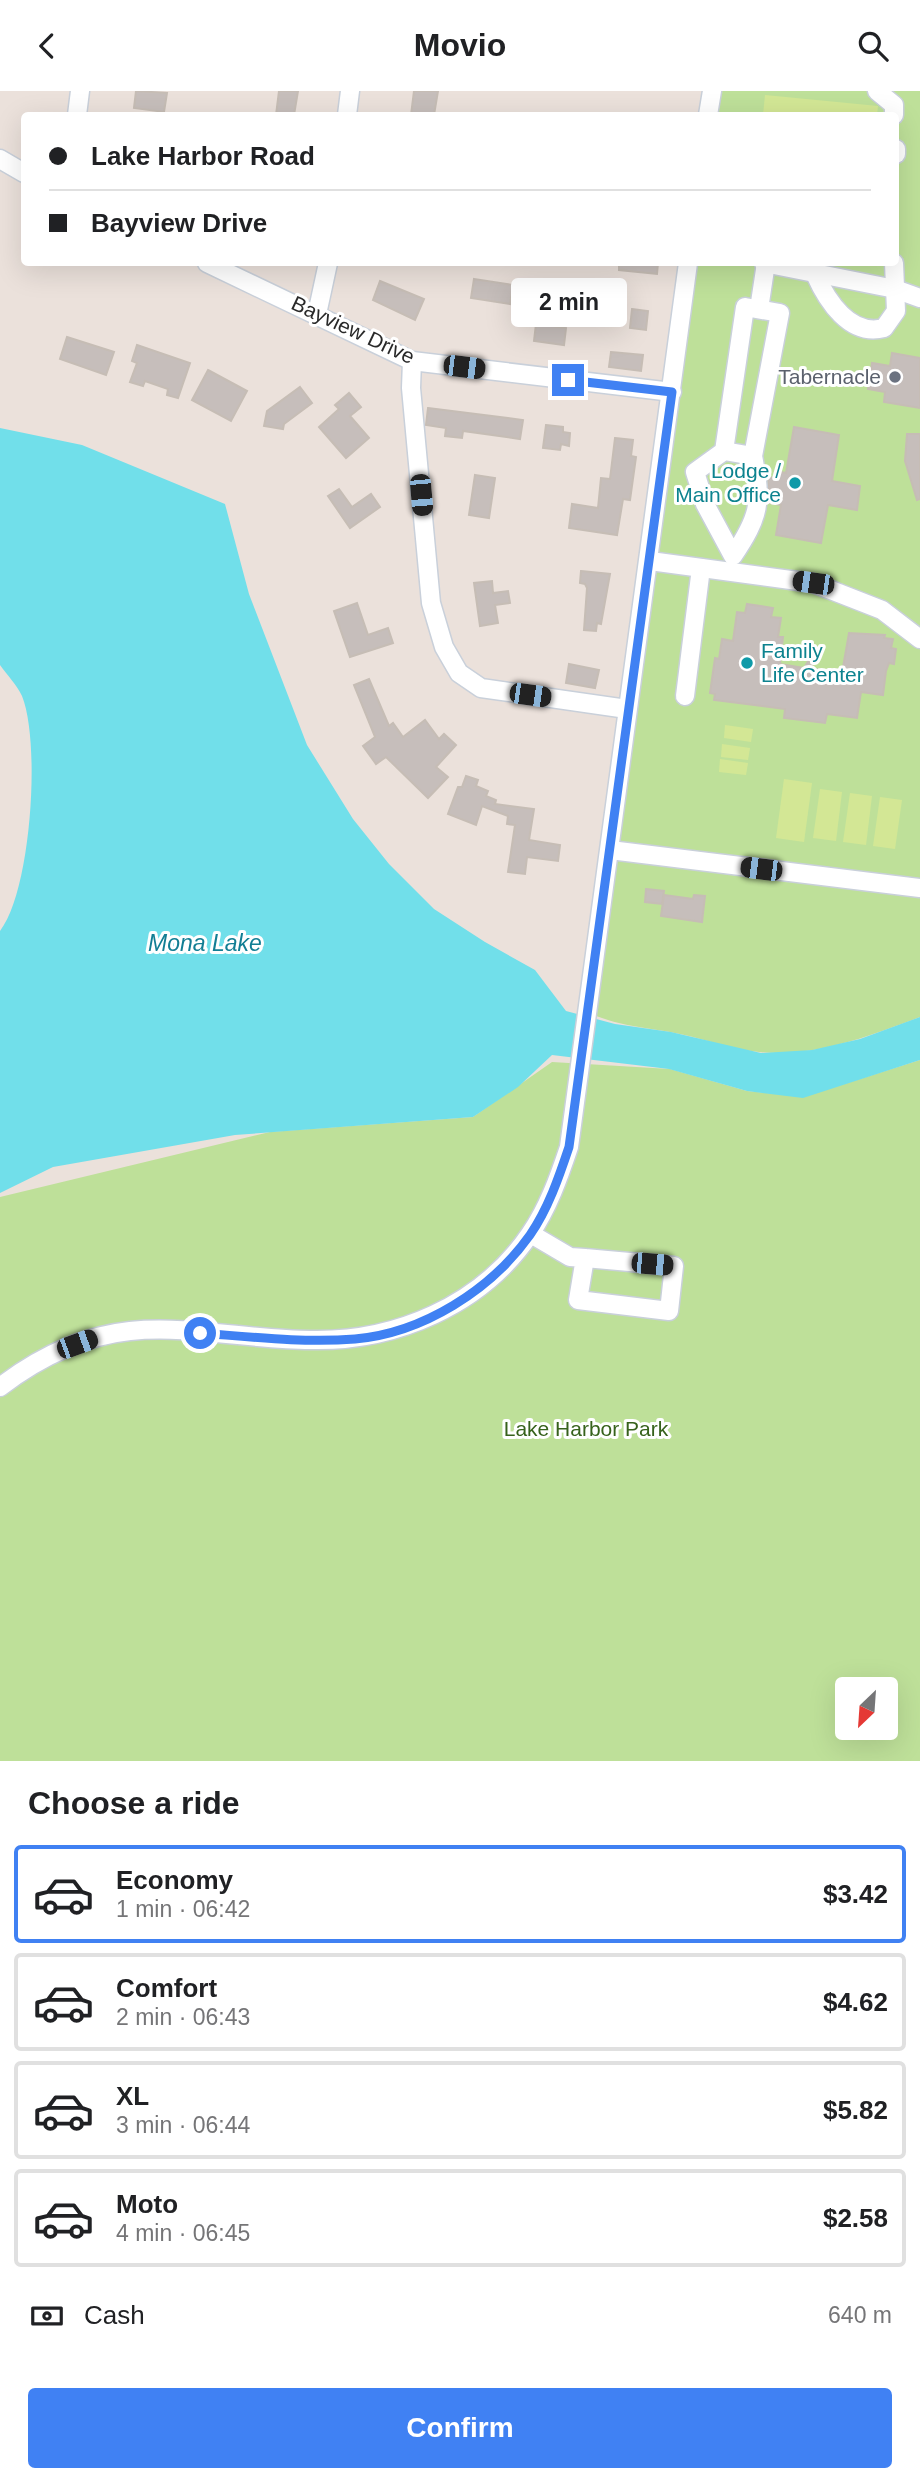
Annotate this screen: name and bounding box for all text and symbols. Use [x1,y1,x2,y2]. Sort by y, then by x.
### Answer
icon: back [28,27,66,65]
text: Movio [414,27,506,63]
icon: search [854,27,892,65]
text: Lake Harbor Road [91,141,315,171]
text: Bayview Drive [91,208,267,238]
callout: 2 min [510,279,626,327]
text: 2 min [539,289,599,315]
street label: Bayview Drive [288,291,418,368]
car [442,354,487,380]
route end [552,364,584,396]
place label: Tabernacle [778,365,881,388]
marker: Tabernacle [887,369,903,385]
place label: Lodge / Main Office [675,459,781,506]
car [409,473,434,517]
marker: Lodge / Main Office [787,475,803,491]
car [791,570,836,596]
place label: Family Life Center [761,639,864,686]
marker: Family Life Center [739,655,755,671]
car [508,682,553,708]
car [739,856,784,882]
water label: Mona Lake [148,930,262,956]
car [631,1252,674,1276]
route start [184,1317,216,1349]
car [54,1327,101,1361]
park label: Lake Harbor Park [504,1417,669,1440]
north arrow [835,1677,898,1739]
map controls [835,1677,898,1740]
text: Choose a ride [28,1785,240,1821]
icon: car [32,1863,95,1926]
text: Economy [116,1865,233,1895]
text: $3.42 [823,1879,888,1909]
text: 1 min · 06:42 [116,1896,250,1922]
icon: car [32,1971,95,2034]
text: Comfort [116,1973,217,2003]
text: $4.62 [823,1987,888,2017]
text: 2 min · 06:43 [116,2004,250,2030]
icon: car [32,2079,95,2142]
text: XL [116,2081,149,2111]
text: $5.82 [823,2095,888,2125]
text: 3 min · 06:44 [116,2112,250,2138]
icon: car [32,2187,95,2250]
text: Moto [116,2189,178,2219]
text: $2.58 [823,2203,888,2233]
text: 4 min · 06:45 [116,2220,250,2246]
icon: cash [28,2297,66,2335]
text: Cash [84,2300,145,2330]
text: 640 m [828,2302,892,2328]
button: Confirm [28,2388,892,2468]

